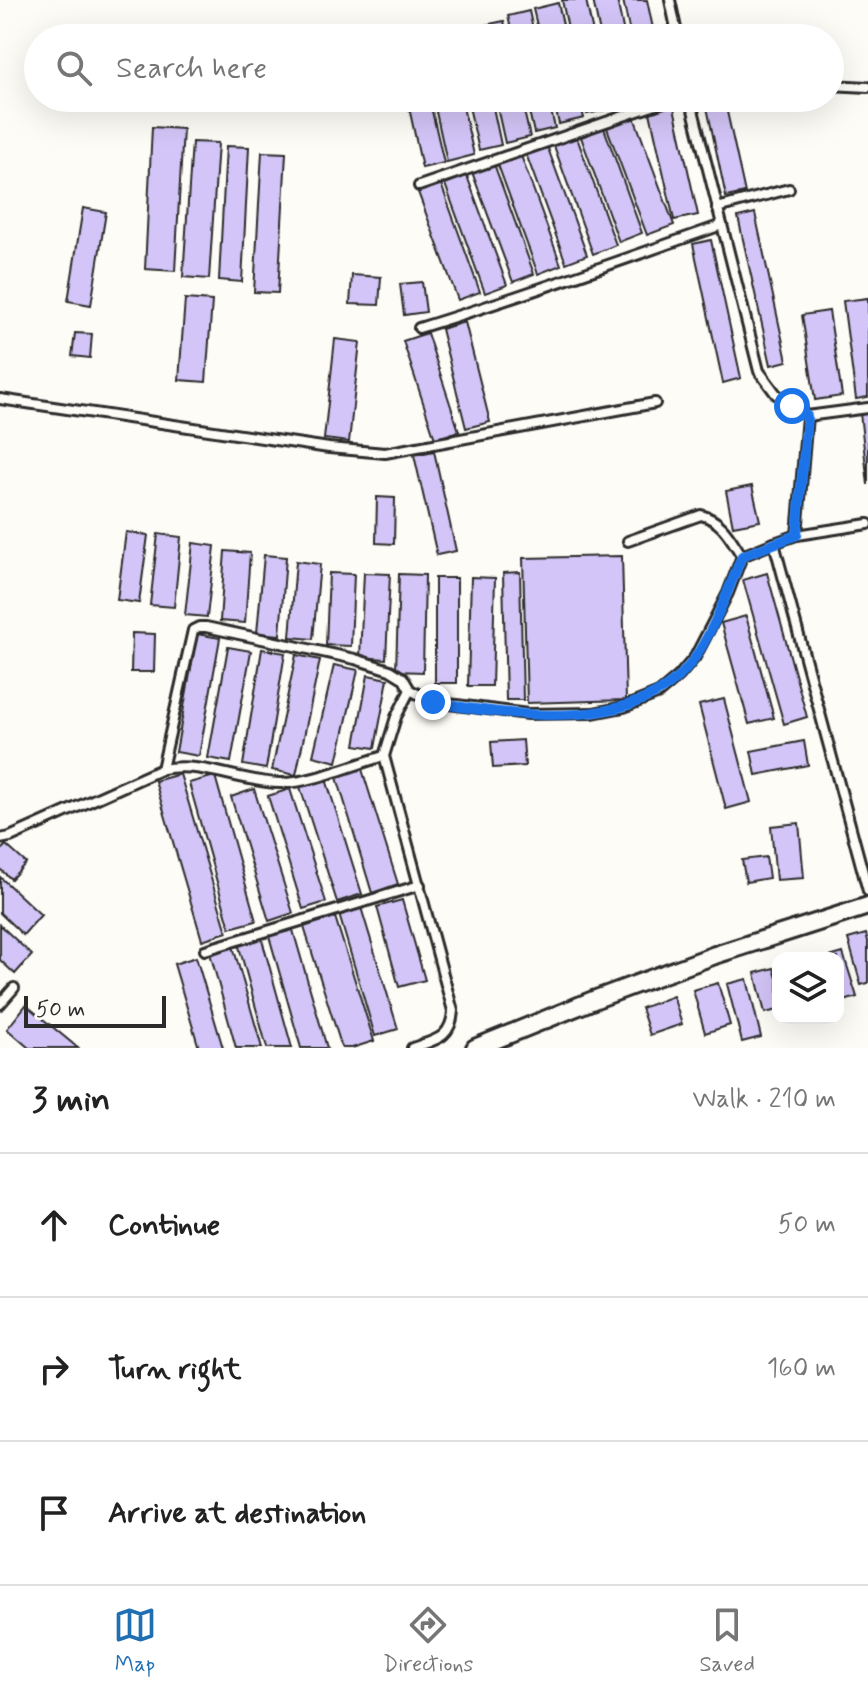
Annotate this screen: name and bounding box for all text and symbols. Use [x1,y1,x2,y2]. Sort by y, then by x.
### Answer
search box [24,24,844,112]
icon: search [52,46,96,90]
text: Search here [116,49,267,88]
route start [774,388,810,424]
route end [415,684,451,720]
map controls [772,952,844,1024]
button: layers [772,952,844,1024]
scale bar [24,992,166,1028]
text: 50 m [36,996,85,1024]
text: 3 min [32,1078,110,1123]
text: Walk · 210 m [693,1083,836,1117]
icon: ahead [32,1203,76,1247]
text: Continue [108,1206,220,1245]
text: 50 m [778,1208,836,1242]
icon: right [32,1347,76,1391]
text: Turn right [108,1350,241,1389]
text: 160 m [767,1352,836,1386]
icon: arrive [32,1491,76,1535]
text: Arrive at destination [108,1494,366,1533]
tab: Map [113,1603,157,1679]
tab: Directions [383,1603,473,1679]
tab: Saved [699,1603,755,1679]

